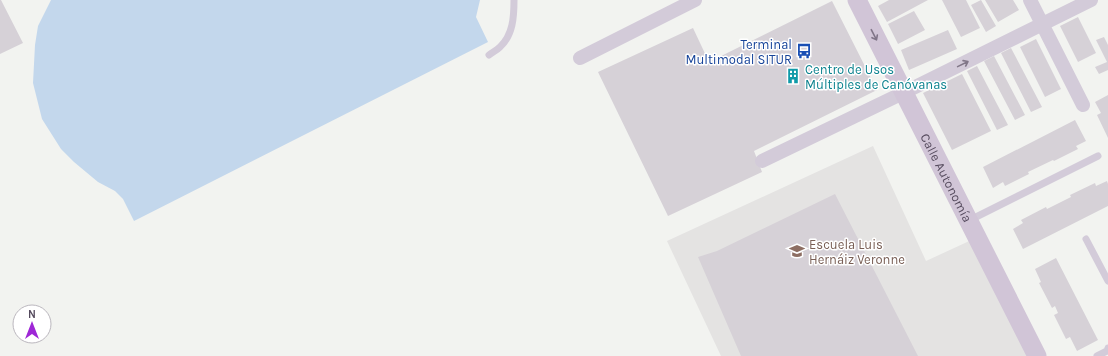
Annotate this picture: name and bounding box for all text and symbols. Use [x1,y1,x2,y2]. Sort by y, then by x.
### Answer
one-way arrow [871,29,878,41]
place label: Terminal Multimodal SITUR [685,37,792,67]
bus stop icon: Terminal Multimodal SITUR [795,42,813,60]
one-way arrow [957,59,969,67]
place label: Centro de Usos Múltiples de Canóvanas [805,62,947,92]
building icon: Centro de Usos Múltiples de Canóvanas [784,67,802,85]
street label: Calle Autonomía [918,131,976,225]
place label: Escuela Luis Hernáiz Veronne [809,237,905,267]
school or university icon: Escuela Luis Hernáiz Veronne [788,242,806,260]
north arrow [12,304,52,344]
text: N [28,308,36,321]

